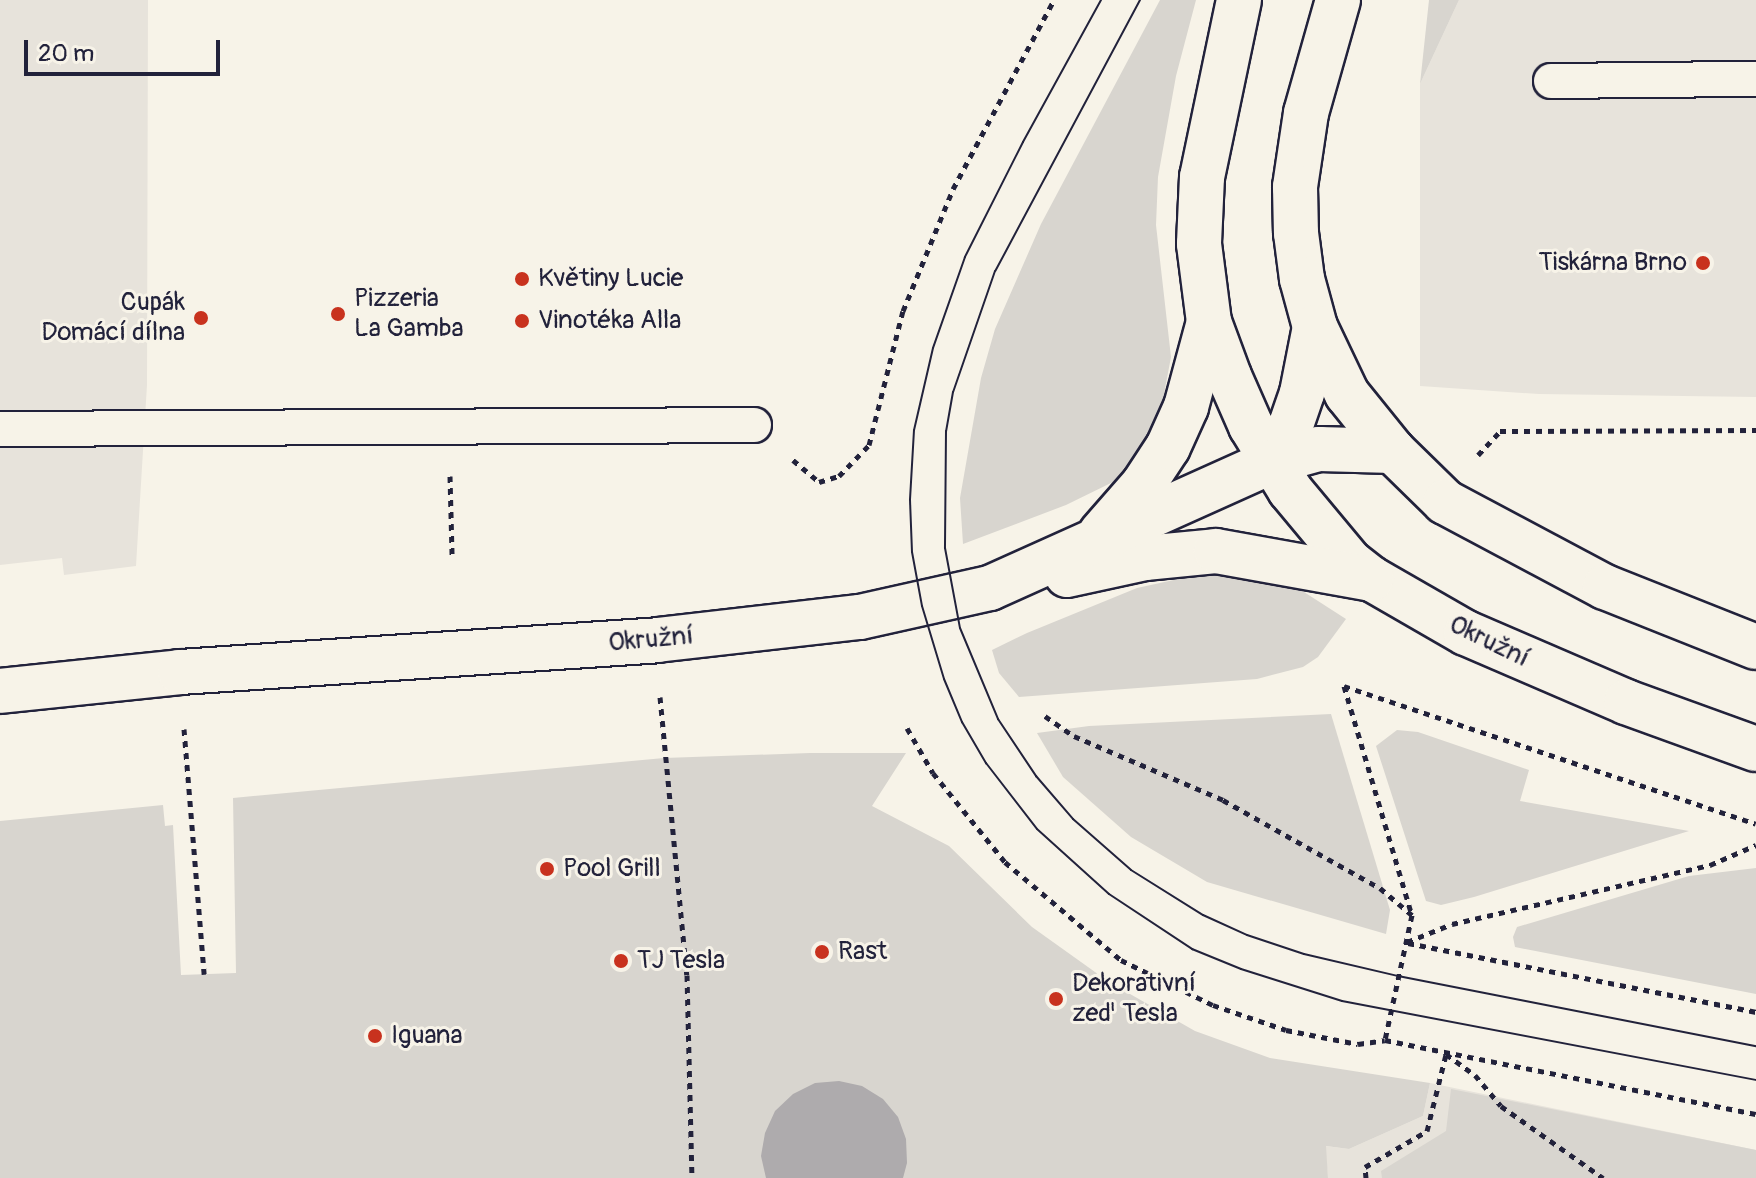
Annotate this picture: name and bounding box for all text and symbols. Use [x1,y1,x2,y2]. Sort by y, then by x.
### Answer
scale bar [28,24,224,74]
text: 20 m [38,39,94,68]
place label: Tiskárna Brno [1538,247,1687,279]
marker: Tiskárna Brno [1694,254,1712,272]
place label: Květiny Lucie [538,263,683,295]
marker: Květiny Lucie [513,270,531,288]
place label: Pizzeria La Gamba [354,283,464,344]
place label: Cupák Domácí dílna [41,287,185,348]
marker: Pizzeria La Gamba [329,305,347,323]
place label: Vinotéka Alla [538,305,681,337]
marker: Cupák Domácí dílna [192,309,210,327]
marker: Vinotéka Alla [513,312,531,330]
street label: Okružní [1444,609,1534,675]
street label: Okružní [607,621,695,659]
place label: Pool Grill [563,853,661,885]
marker: Pool Grill [538,860,556,878]
place label: Rast [838,936,887,968]
marker: Rast [813,943,831,961]
place label: TJ Tesla [637,945,725,977]
marker: TJ Tesla [612,952,630,970]
place label: Dekorativní zeď Tesla [1072,968,1196,1030]
marker: Dekorativní zeď Tesla [1047,990,1065,1008]
place label: Iguana [391,1020,463,1052]
marker: Iguana [366,1027,384,1045]

